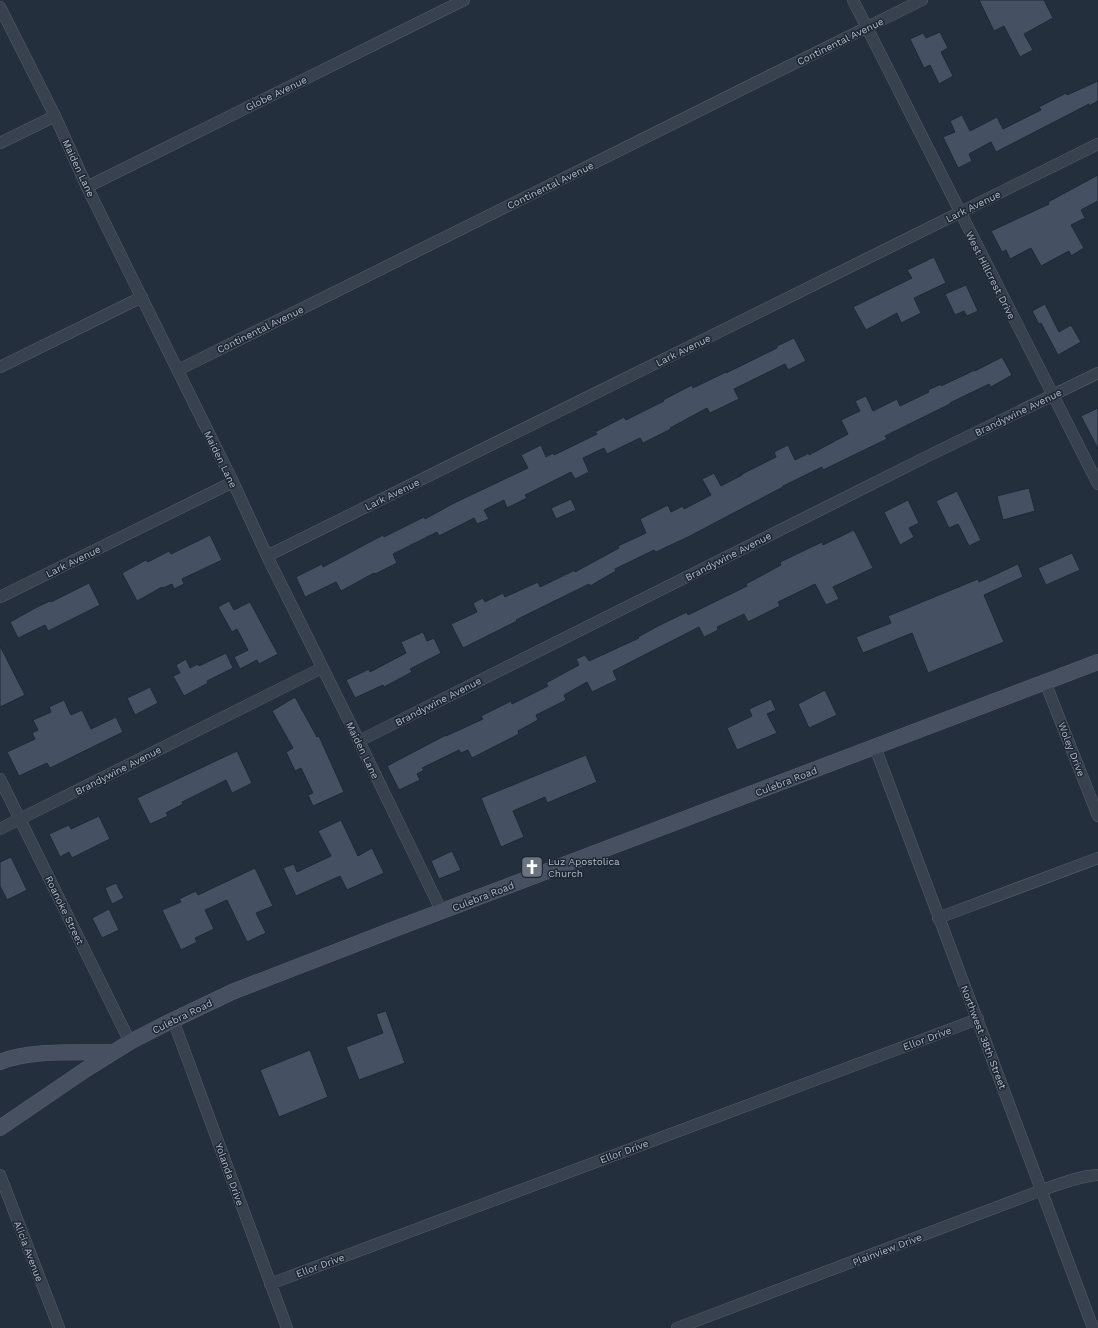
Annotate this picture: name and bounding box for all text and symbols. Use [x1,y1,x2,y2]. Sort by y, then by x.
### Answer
street label: Continental Avenue [795,16,885,67]
street label: Globe Avenue [244,74,309,113]
street label: Maiden Lane [60,138,97,199]
street label: Continental Avenue [505,160,595,211]
street label: Lark Avenue [944,188,1003,224]
street label: West Hillcrest Drive [964,229,1018,321]
street label: Continental Avenue [215,304,305,355]
street label: Lark Avenue [654,332,713,368]
street label: Brandywine Avenue [973,387,1064,438]
street label: Maiden Lane [202,429,239,490]
street label: Lark Avenue [363,476,422,512]
street label: Brandywine Avenue [683,530,773,583]
street label: Lark Avenue [44,543,103,579]
street label: Brandywine Avenue [393,675,483,728]
street label: Maiden Lane [344,720,381,781]
street label: Woley Drive [1056,721,1087,778]
street label: Brandywine Avenue [73,744,163,797]
street label: Culebra Road [754,765,819,798]
church icon: Luz Apostolica Church [519,854,545,880]
place label: Luz Apostolica Church [548,856,620,879]
street label: Roanoke Street [43,874,86,947]
street label: Culebra Road [451,880,516,913]
street label: Northwest 38th Street [959,984,1009,1091]
street label: Culebra Road [150,997,214,1036]
street label: Ellor Drive [901,1025,953,1052]
street label: Ellor Drive [598,1138,650,1165]
street label: Yolanda Drive [213,1141,246,1207]
street label: Alicia Avenue [12,1219,45,1283]
street label: Plainview Drive [851,1231,924,1268]
street label: Ellor Drive [294,1252,346,1279]

